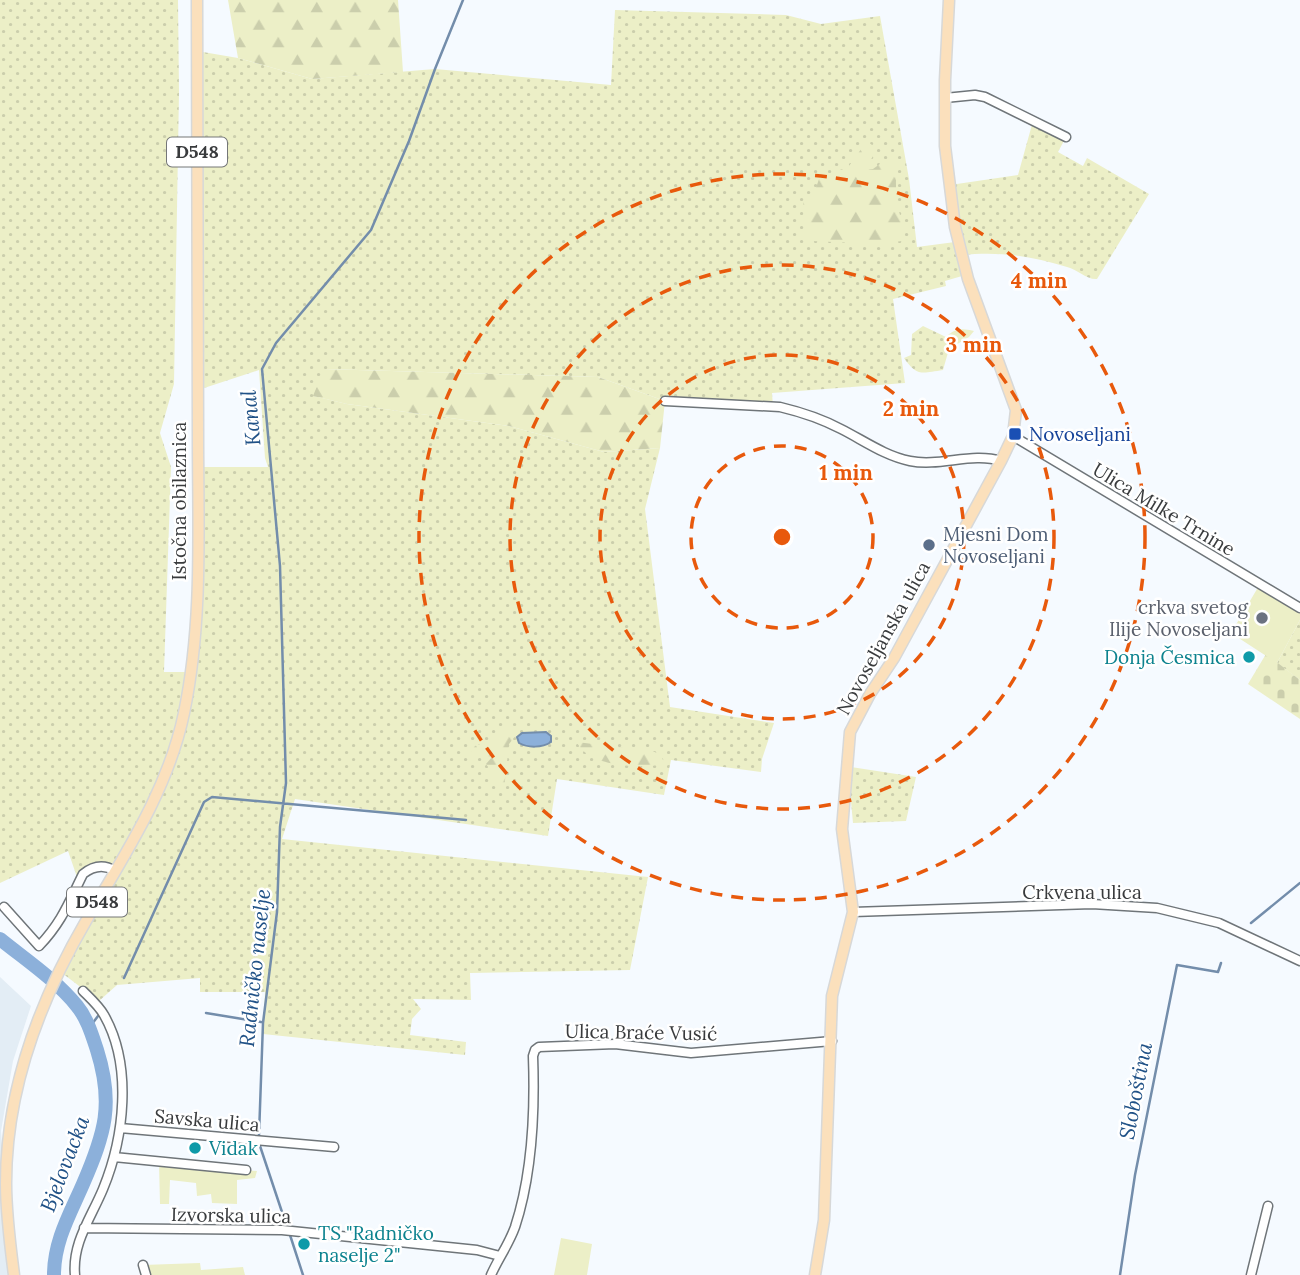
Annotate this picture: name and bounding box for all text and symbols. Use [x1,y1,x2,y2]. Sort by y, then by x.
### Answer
road number: D548 [167,138,227,167]
text: 4 min [1011,267,1067,294]
text: 3 min [946,331,1002,358]
water label: Kanal [235,389,266,447]
text: 2 min [883,395,939,422]
street label: Istočna obilaznica [167,421,191,580]
place label: Novoseljani [1029,422,1131,446]
marker: Novoseljani [1007,426,1023,442]
street label: Ulica Milke Trnine [1088,457,1240,561]
text: 1 min [819,459,873,486]
place label: Mjesni Dom Novoseljani [943,522,1049,568]
centre of rings [770,525,794,549]
marker: Mjesni Dom Novoseljani [921,537,937,553]
street label: Novoseljanska ulica [831,557,935,719]
place label: crkva svetog Ilije Novoseljani [1109,595,1248,641]
marker: crkva svetog Ilije Novoseljani [1254,610,1270,626]
place label: Donja Česmica [1104,645,1235,669]
marker: Donja Česmica [1241,649,1257,665]
street label: Crkvena ulica [1022,880,1142,904]
road number: D548 [67,888,127,917]
water label: Radničko naselje [233,888,276,1048]
street label: Ulica Braće Vusić [565,1019,717,1045]
water label: Sloboština [1113,1040,1158,1142]
street label: Savska ulica [153,1103,261,1137]
water label: Bjelovacka [34,1112,95,1216]
place label: Vidak [208,1136,259,1160]
marker: Vidak [187,1140,203,1156]
street label: Izvorska ulica [171,1202,292,1228]
place label: TS "Radničko naselje 2" [318,1221,434,1267]
marker: TS "Radničko naselje 2" [296,1236,312,1252]

